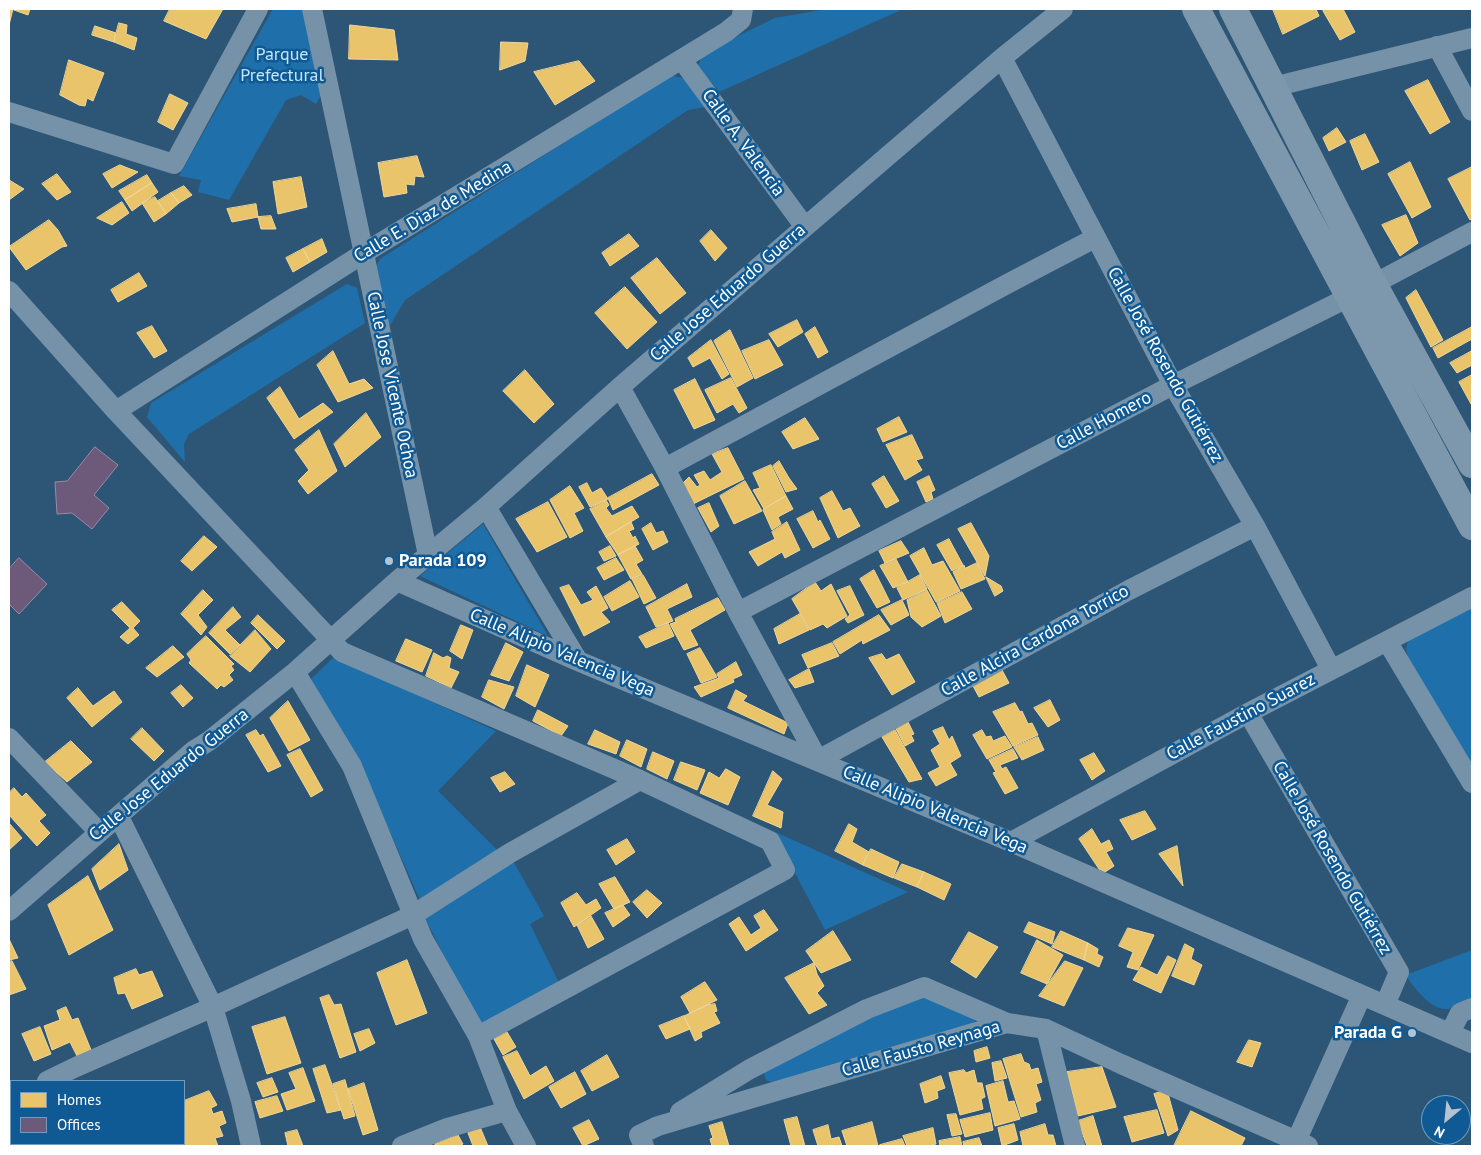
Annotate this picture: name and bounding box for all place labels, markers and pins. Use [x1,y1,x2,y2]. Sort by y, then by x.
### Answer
place label: Parada 109 [399,550,487,572]
marker: Parada 109 [383,555,395,567]
place label: Parada G [1334,1022,1402,1044]
marker: Parada G [1406,1027,1418,1039]

